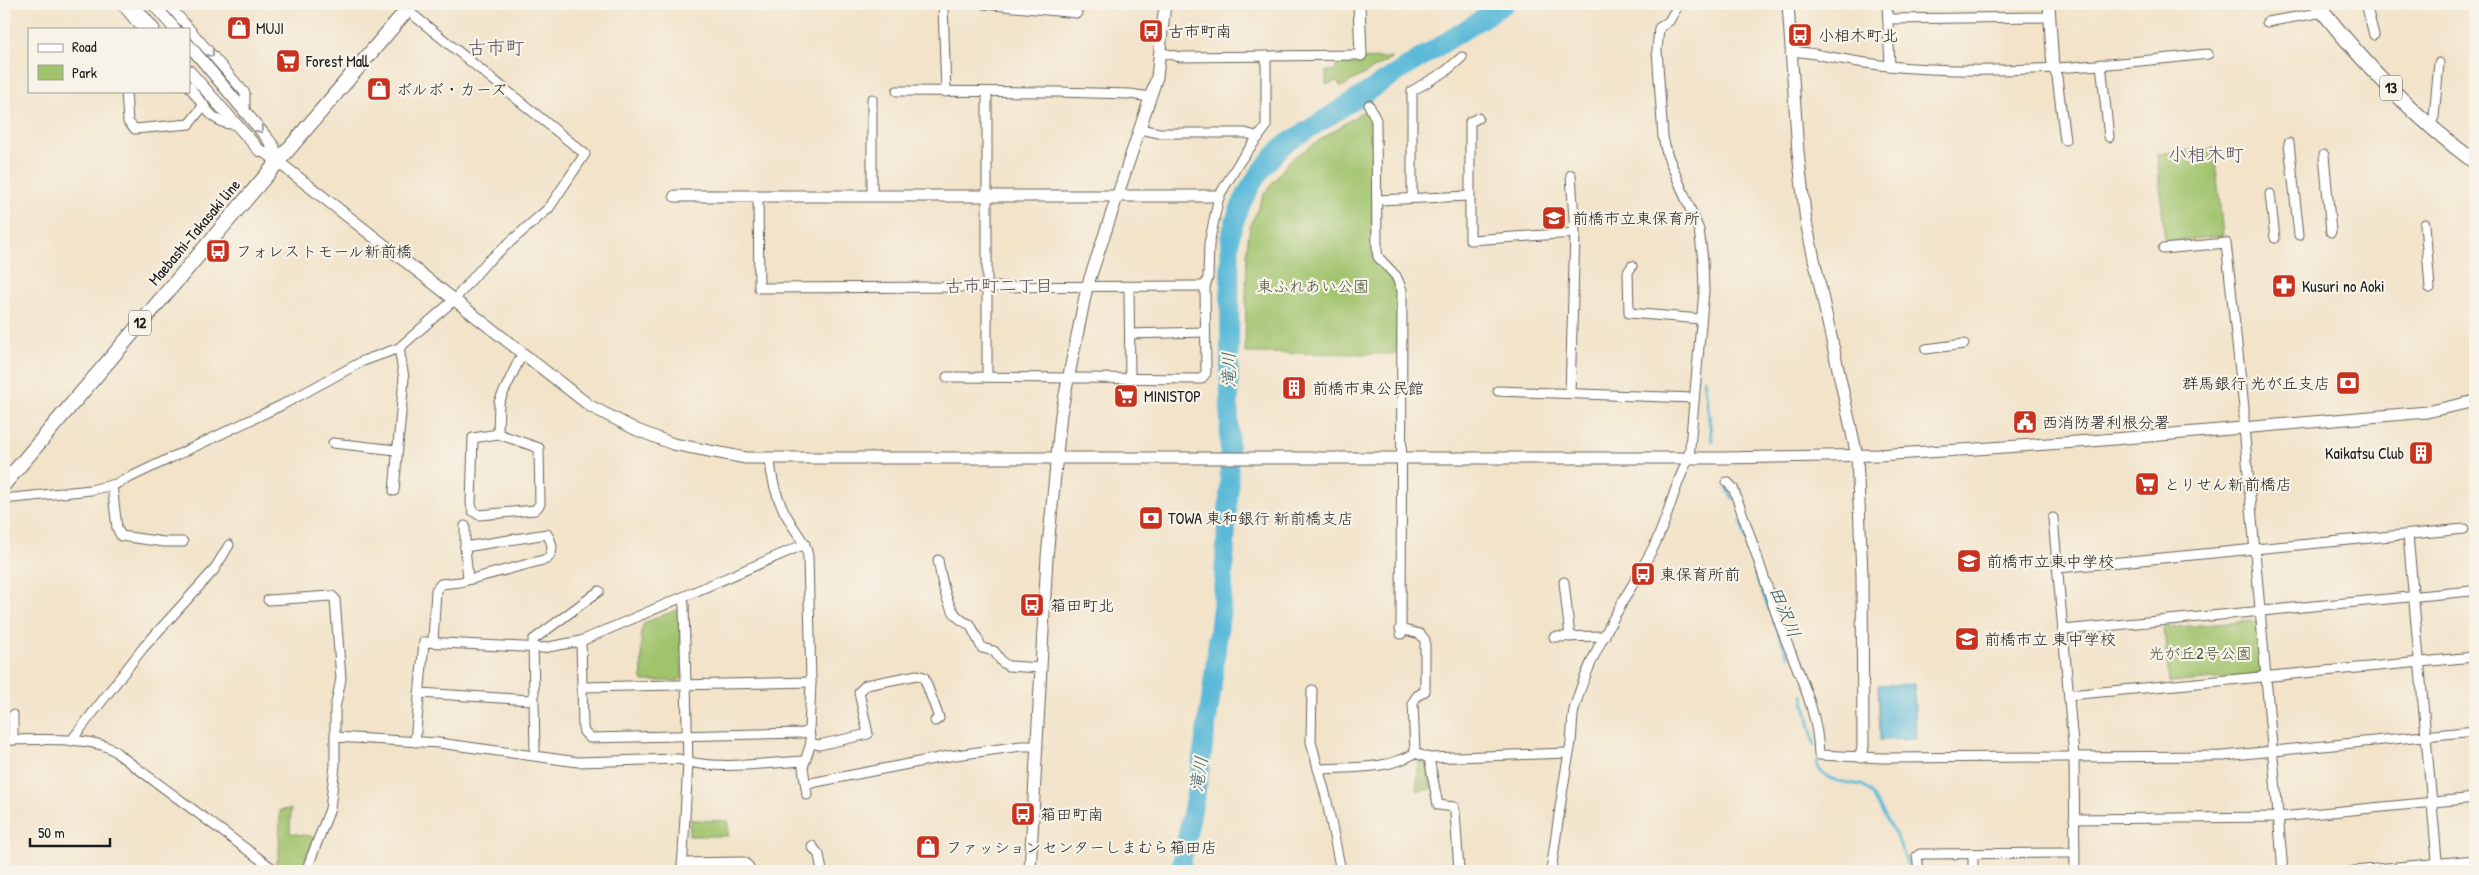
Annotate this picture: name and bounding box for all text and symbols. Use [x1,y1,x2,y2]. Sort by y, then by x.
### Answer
shop icon: MUJI [226,15,252,41]
place label: MUJI [256,17,284,39]
bus stop icon: 古市町南 [1138,18,1164,44]
place label: 古市町南 [1168,20,1232,42]
bus stop icon: 小相木町北 [1787,22,1813,48]
place label: 小相木町北 [1818,24,1898,46]
legend [28,28,190,92]
district label: 古市町 [467,34,525,60]
text: Road [72,36,97,57]
one-way arrow [205,48,214,57]
supermarket icon: Forest Mall [275,48,301,74]
place label: Forest Mall [305,50,369,72]
text: Park [72,62,97,83]
shop icon: ボルボ・カーズ [366,76,392,102]
road number: 13 [2380,76,2402,100]
place label: ボルボ・カーズ [396,78,506,100]
one-way arrow [254,124,263,133]
district label: 小相木町 [2168,141,2244,167]
street label: Maebashi-Takasaki line [143,174,245,290]
school or university icon: 前橋市立東保育所 [1541,205,1567,231]
place label: 前橋市立東保育所 [1572,207,1700,229]
bus stop icon: フォレストモール新前橋 [205,238,231,264]
place label: フォレストモール新前橋 [236,240,412,262]
district label: 古市町二丁目 [945,273,1053,298]
pharmacy icon: Kusuri no Aoki [2271,273,2297,299]
park label: 東ふれあい公園 [1257,275,1369,297]
place label: Kusuri no Aoki [2302,275,2385,297]
road number: 12 [129,310,151,336]
water label: 滝川 [1216,352,1241,388]
bank icon: 群馬銀行 光が丘支店 [2335,370,2361,396]
place label: 群馬銀行 光が丘支店 [2182,372,2330,394]
building icon: 前橋市東公民館 [1281,375,1307,401]
place label: 前橋市東公民館 [1312,377,1424,399]
supermarket icon: MINISTOP [1113,383,1139,409]
place label: MINISTOP [1144,385,1201,407]
public building icon: 西消防署利根分署 [2012,409,2038,435]
place label: 西消防署利根分署 [2042,411,2170,433]
building icon: Kaikatsu Club [2408,440,2434,466]
place label: Kaikatsu Club [2325,442,2404,464]
supermarket icon: とりせん新前橋店 [2134,471,2160,497]
place label: とりせん新前橋店 [2164,473,2292,495]
bank icon: TOWA 東和銀行 新前橋支店 [1138,505,1164,531]
place label: TOWA 東和銀行 新前橋支店 [1168,507,1353,529]
school or university icon: 前橋市立東中学校 [1956,548,1982,574]
place label: 前橋市立東中学校 [1986,550,2114,572]
bus stop icon: 東保育所前 [1630,561,1656,587]
place label: 東保育所前 [1660,563,1740,585]
water label: 田沢川 [1764,582,1807,642]
bus stop icon: 箱田町北 [1019,592,1045,618]
place label: 箱田町北 [1050,594,1114,616]
school or university icon: 前橋市立 東中学校 [1954,626,1980,652]
place label: 前橋市立 東中学校 [1984,628,2116,650]
park label: 光が丘2号公園 [2148,642,2252,664]
water label: 滝川 [1183,754,1214,794]
bus stop icon: 箱田町南 [1010,801,1036,827]
place label: 箱田町南 [1040,803,1104,825]
scale bar [30,815,110,847]
text: 50 m [38,822,65,843]
shop icon: ファッションセンターしまむら箱田店 [915,834,941,860]
place label: ファッションセンターしまむら箱田店 [946,836,1217,858]

